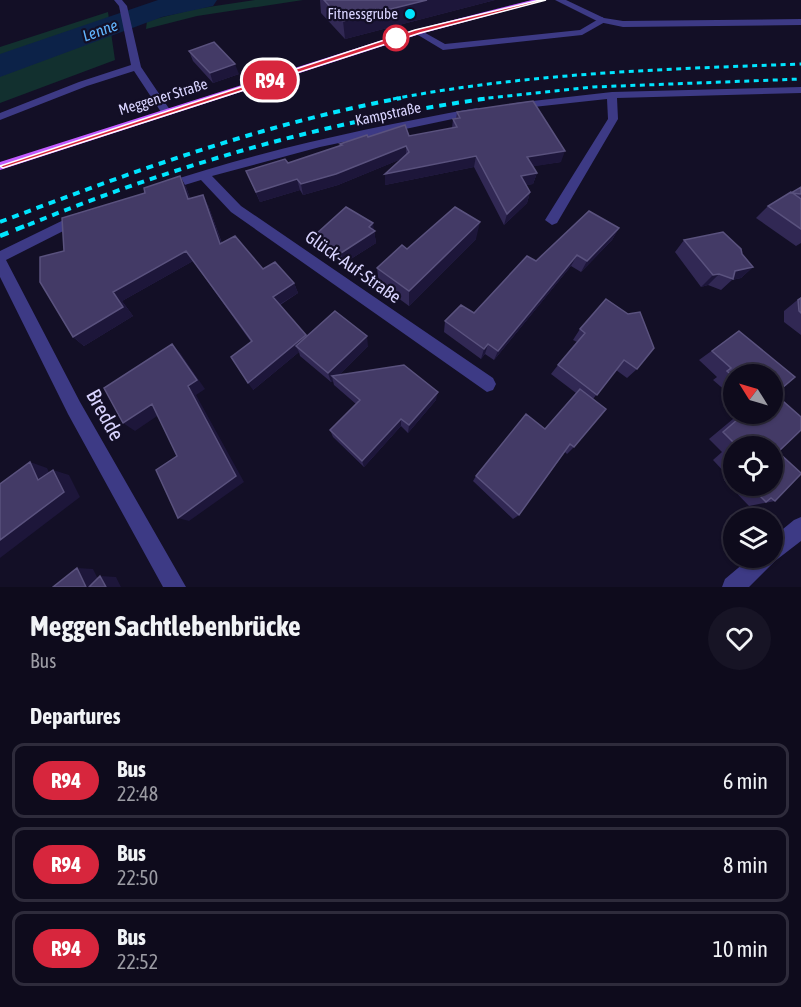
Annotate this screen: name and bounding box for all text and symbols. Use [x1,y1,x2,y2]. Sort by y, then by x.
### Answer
place label: Fitnessgrube [327,5,398,22]
marker: Fitnessgrube [403,7,417,21]
water label: Lenne [80,15,120,45]
unlabelled marker [383,25,409,51]
line badge: R94 [236,60,304,100]
text: R94 [255,68,285,92]
street label: Meggener Straße [116,75,210,118]
street label: Kampstraße [354,98,422,129]
street label: Glück-Auf-Straße [301,226,405,307]
north arrow [723,364,783,424]
map controls [723,364,783,568]
street label: Bredde [82,385,130,444]
button: locate [723,436,783,496]
button: layers [723,508,783,568]
button: heart [708,607,771,670]
text: Meggen Sachtlebenbrücke [30,610,301,642]
text: Bus [30,649,56,672]
text: Departures [30,703,120,729]
text: Bus [117,756,146,782]
text: R94 [51,768,81,792]
text: 6 min [723,768,768,794]
text: 22:48 [117,782,158,805]
text: Bus [117,840,146,866]
text: R94 [51,852,81,876]
text: 8 min [723,852,768,878]
text: 22:50 [117,866,158,889]
text: Bus [117,924,146,950]
text: R94 [51,936,81,960]
text: 10 min [713,936,768,962]
text: 22:52 [117,950,158,973]

